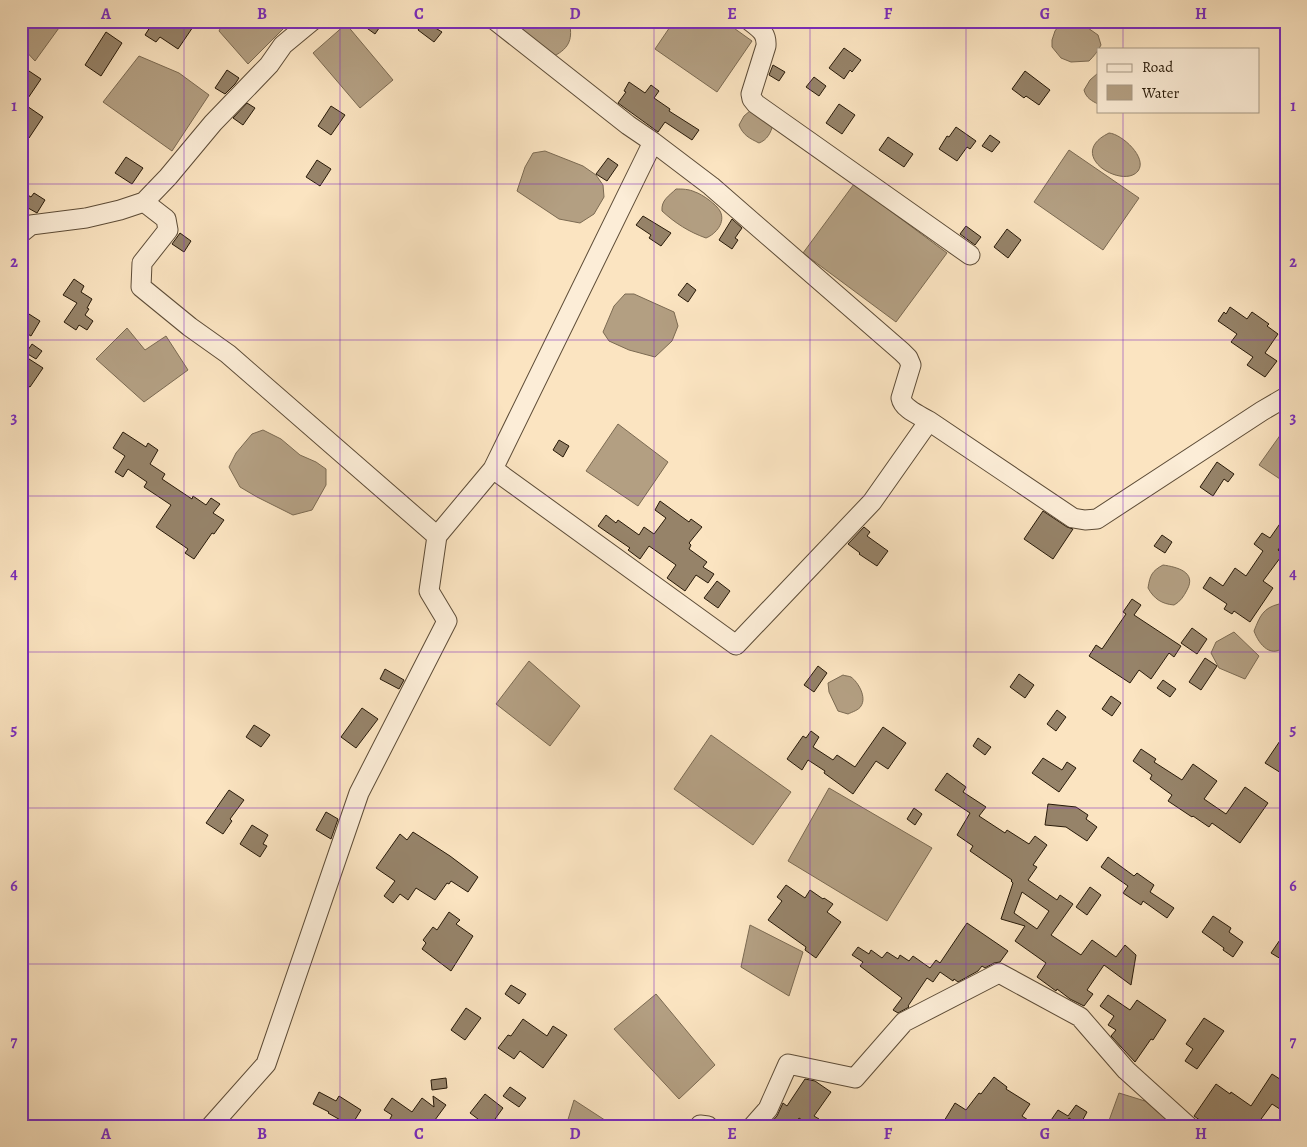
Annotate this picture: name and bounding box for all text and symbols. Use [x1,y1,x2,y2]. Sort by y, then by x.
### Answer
text: A [100,3,112,25]
text: B [257,3,267,25]
text: C [414,3,424,25]
text: D [569,3,581,25]
text: E [727,3,737,25]
text: F [884,3,893,25]
text: G [1040,3,1050,25]
text: H [1195,3,1207,25]
legend [1097,48,1260,112]
text: Road [1142,57,1174,77]
text: Water [1141,83,1179,103]
text: 1 [11,95,17,117]
text: 1 [1290,95,1296,117]
text: 2 [10,251,18,273]
text: 2 [1289,251,1297,273]
text: 3 [11,407,18,429]
text: 3 [1290,407,1297,429]
text: 4 [10,563,18,585]
text: 4 [1289,563,1297,585]
text: 5 [11,719,18,741]
text: 5 [1290,719,1297,741]
text: 6 [10,875,18,897]
text: 6 [1289,875,1297,897]
text: 7 [11,1031,18,1053]
text: 7 [1290,1031,1297,1053]
text: A [100,1123,112,1145]
text: B [257,1123,267,1145]
text: C [414,1123,424,1145]
text: D [569,1123,581,1145]
text: E [727,1123,737,1145]
text: F [884,1123,893,1145]
text: G [1040,1123,1050,1145]
text: H [1195,1123,1207,1145]

